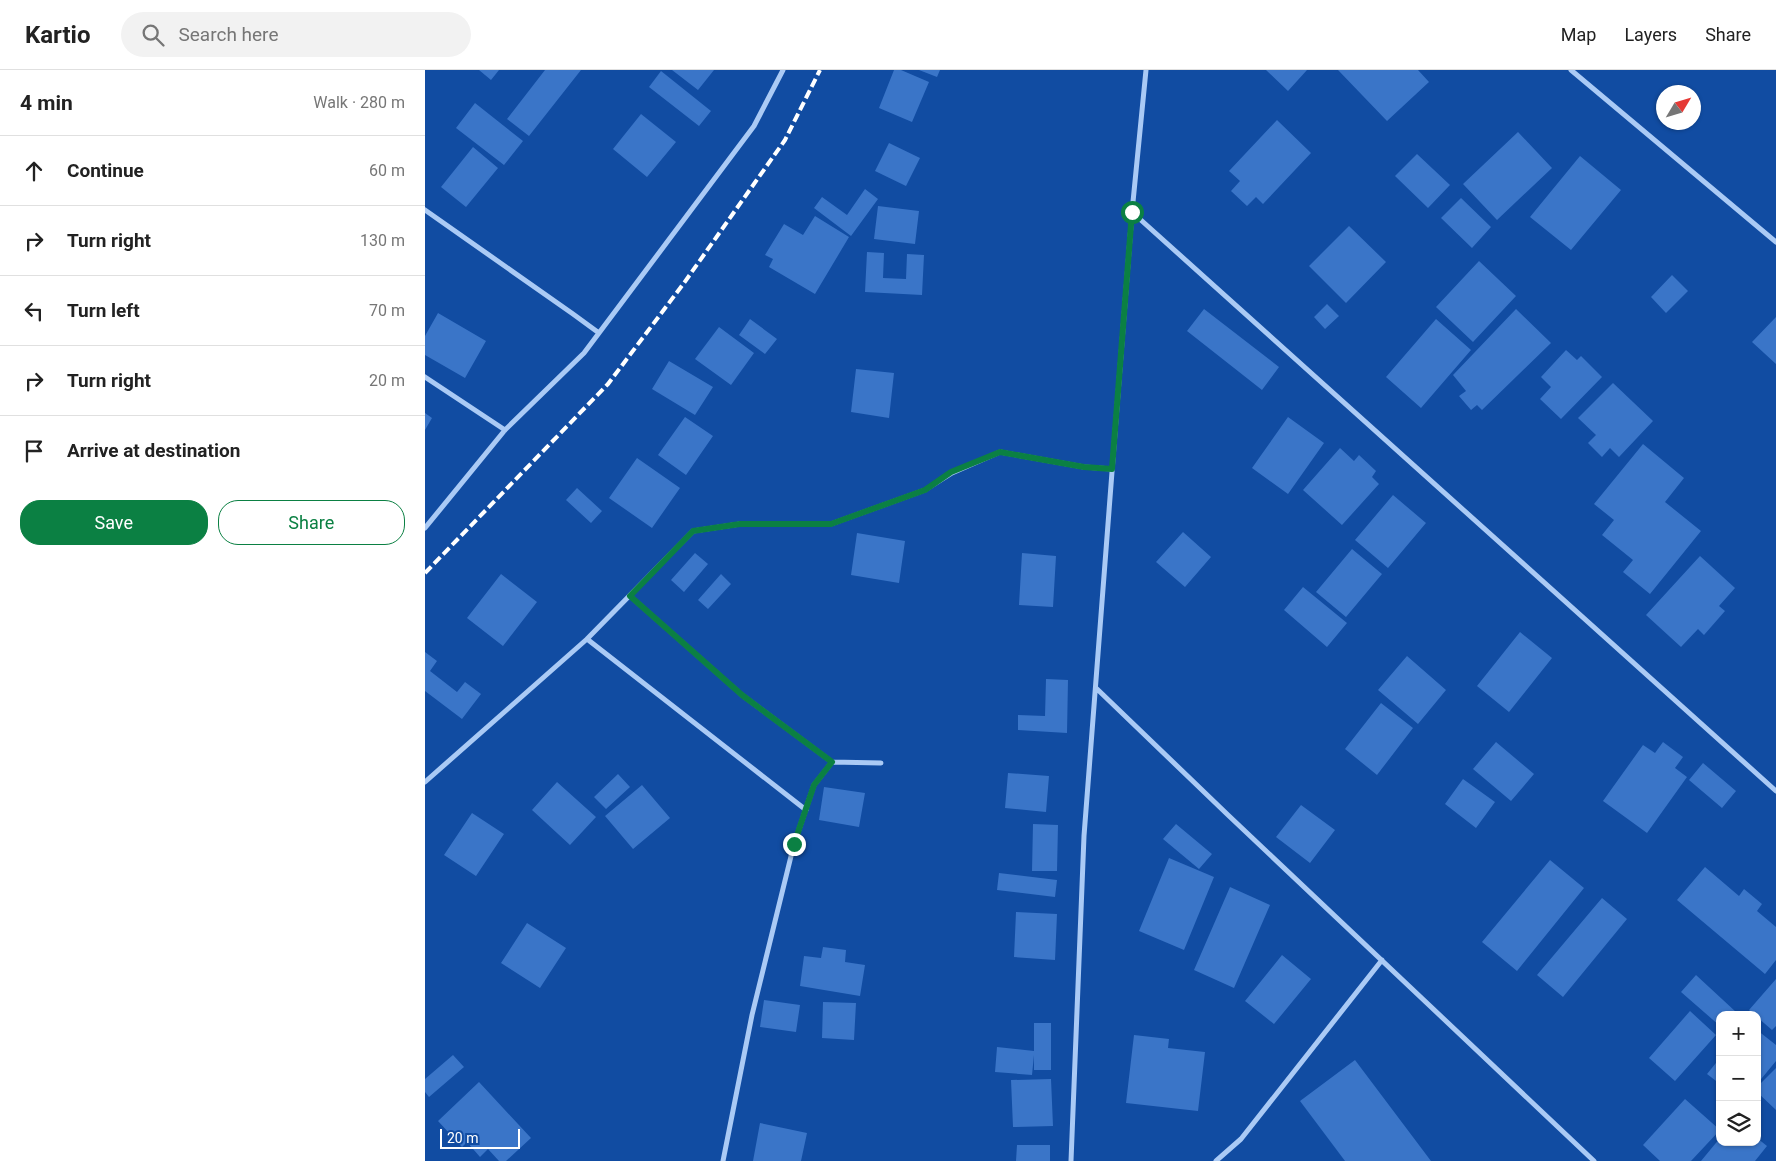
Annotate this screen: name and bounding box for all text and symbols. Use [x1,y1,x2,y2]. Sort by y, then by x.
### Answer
search box [121,12,471,57]
text: Kartio [25,21,91,49]
icon: search [139,21,167,49]
text: Search here [179,23,278,46]
text: Map [1561,24,1596,45]
text: Layers [1624,24,1677,45]
text: Share [1705,24,1751,45]
north arrow [1656,85,1701,130]
text: 4 min [20,91,73,115]
text: Walk · 280 m [313,93,405,112]
icon: ahead [20,157,48,185]
text: Continue [67,159,144,182]
text: 60 m [369,161,405,180]
route start [1121,201,1144,224]
icon: right [20,227,48,255]
text: Turn right [67,229,151,252]
text: 130 m [360,231,405,250]
icon: left [20,297,48,325]
text: Turn left [67,299,140,322]
text: 70 m [369,301,405,320]
icon: right [20,367,48,395]
text: Turn right [67,369,151,392]
text: 20 m [369,371,405,390]
icon: arrive [20,437,48,465]
text: Arrive at destination [67,439,240,462]
button: Save [20,500,208,545]
button: Share [218,500,405,545]
route end [783,833,806,856]
map controls [1716,1011,1761,1146]
button: + [1716,1011,1761,1056]
button: − [1716,1056,1761,1101]
button: layers [1716,1101,1761,1146]
scale bar [440,1126,520,1149]
text: 20 m [447,1130,479,1146]

